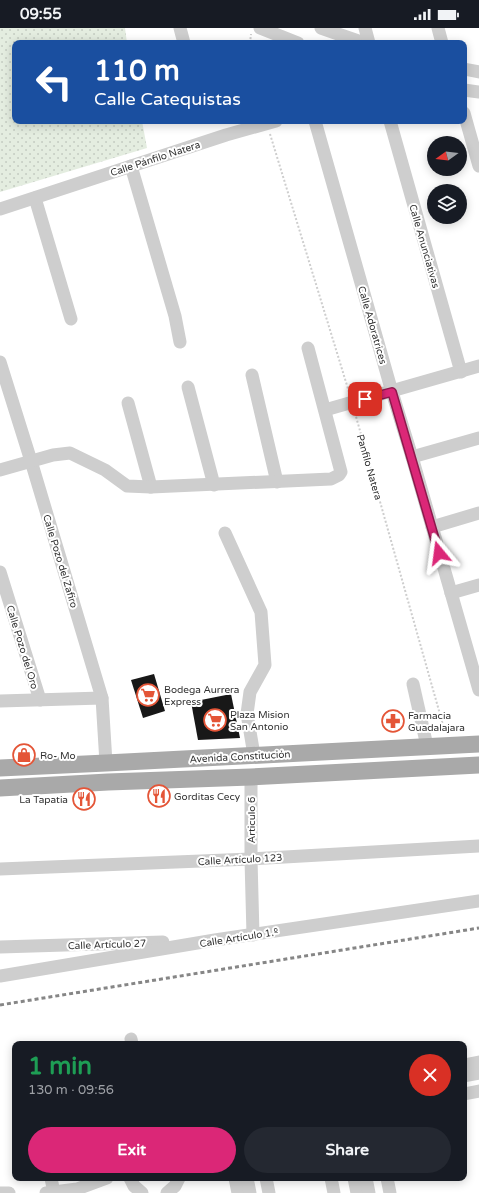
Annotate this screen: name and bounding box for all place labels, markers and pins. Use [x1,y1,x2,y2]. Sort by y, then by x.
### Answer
pin [348,382,382,416]
supermarket icon: Bodega Aurrera Express [135,682,161,708]
place label: Bodega Aurrera Express [164,684,240,708]
supermarket icon: Plaza Mision San Antonio [202,707,228,733]
pharmacy icon: Farmacia Guadalajara [380,708,406,734]
place label: Plaza Mision San Antonio [230,709,289,733]
place label: Farmacia Guadalajara [408,710,465,734]
shop icon: Ro- Mo [11,742,37,768]
place label: Ro- Mo [40,750,75,762]
restaurant icon: Gorditas Cecy [146,783,172,809]
restaurant icon: La Tapatia [71,786,97,812]
place label: Gorditas Cecy [174,791,241,803]
place label: La Tapatia [19,794,68,806]

